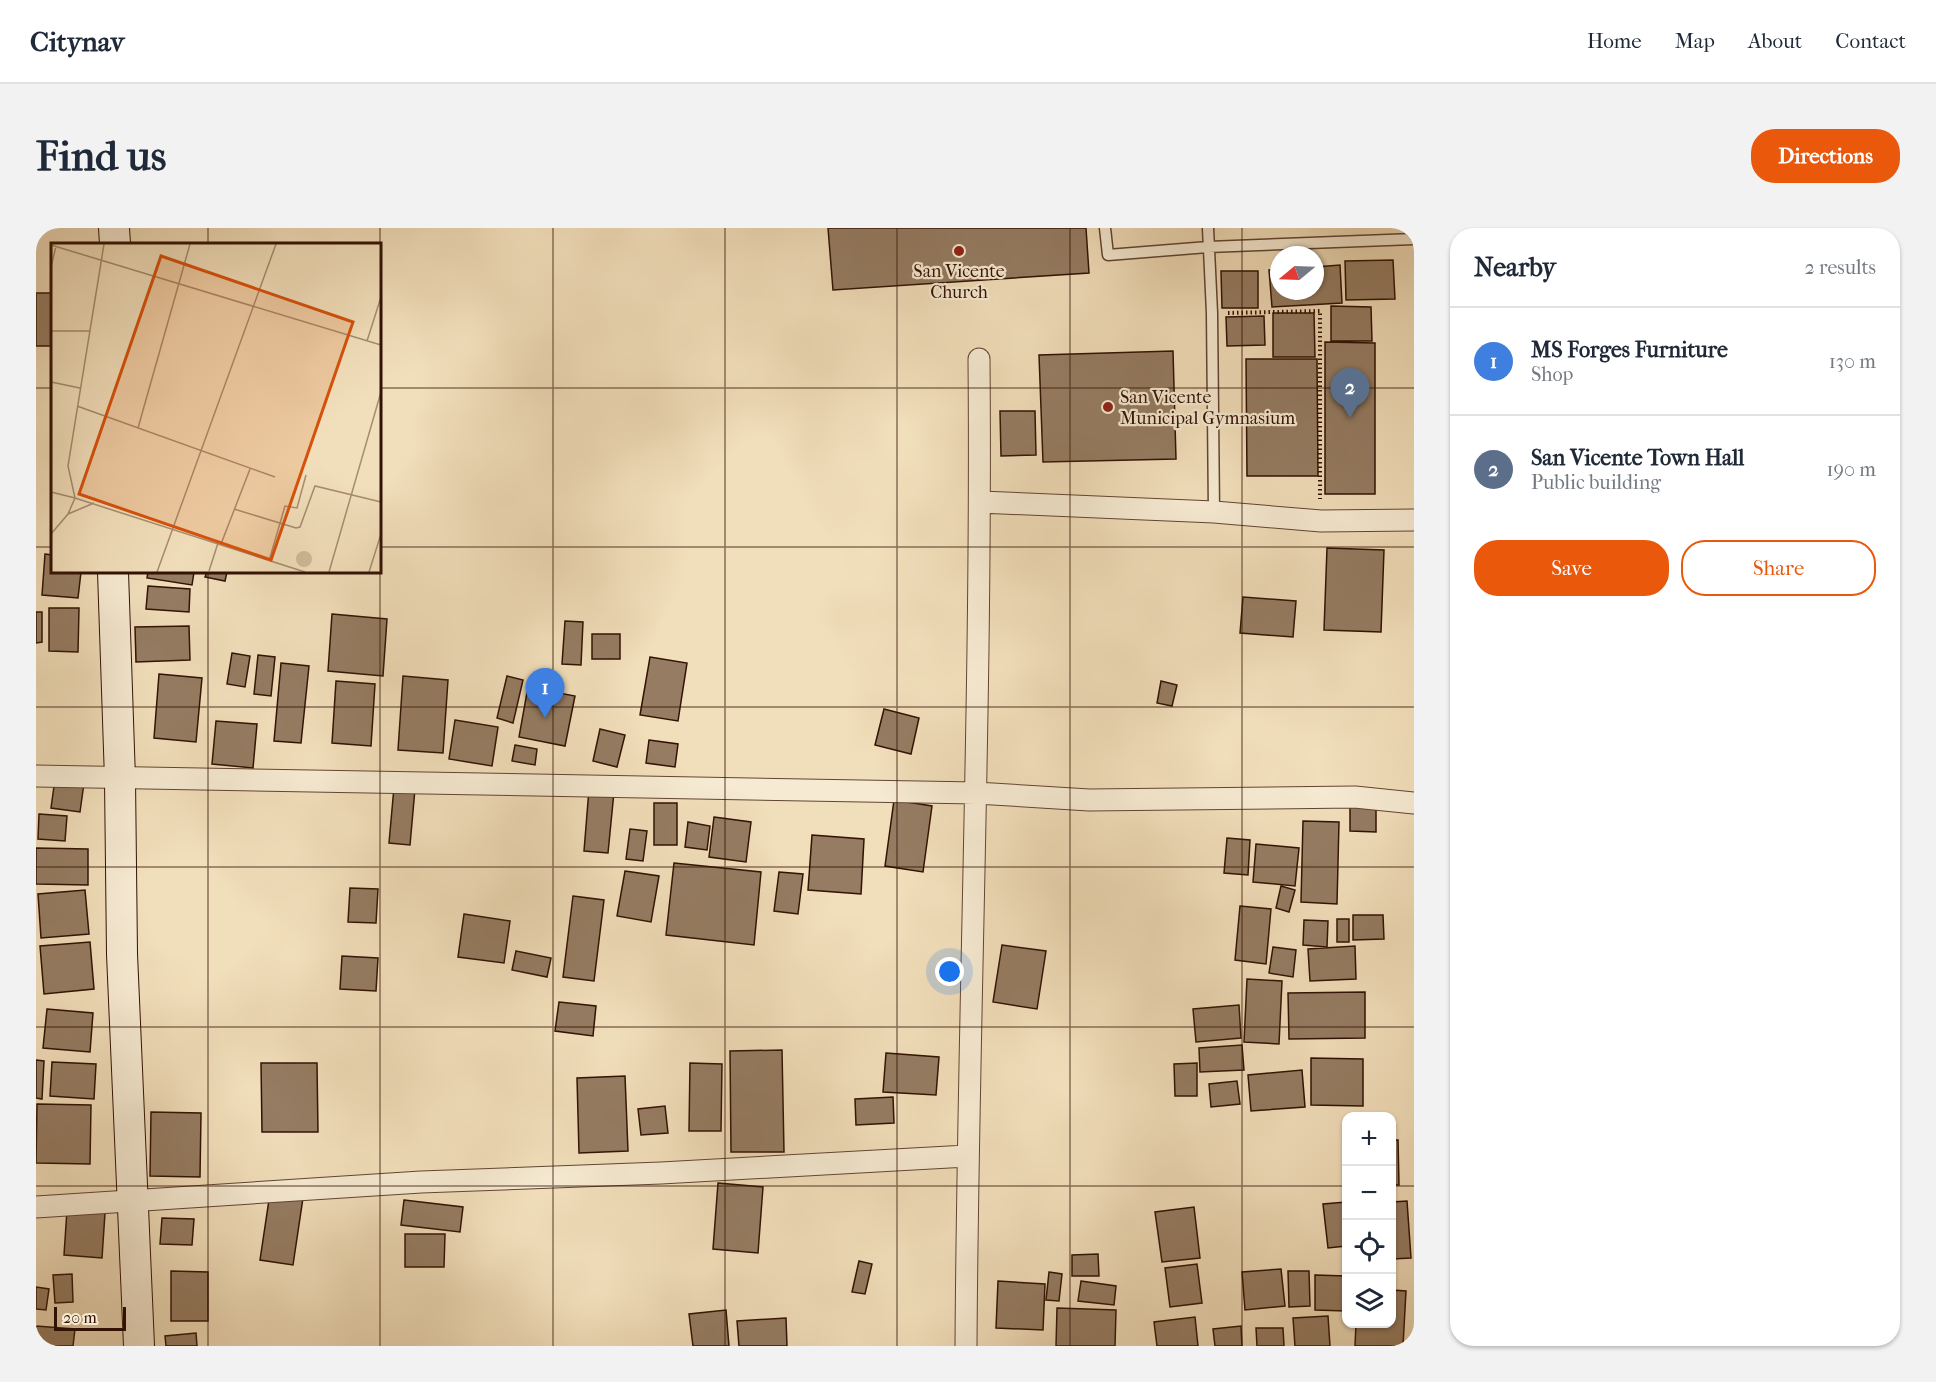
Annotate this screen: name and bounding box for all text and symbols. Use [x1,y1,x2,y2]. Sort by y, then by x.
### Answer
text: Citynav [30,25,124,58]
text: Home [1587,29,1642,53]
text: Map [1675,29,1715,53]
text: About [1748,29,1802,53]
text: Contact [1835,29,1906,53]
button: Directions [1751,129,1900,183]
text: Find us [36,132,166,181]
inset map [51,243,381,573]
marker: San Vicente Church [952,244,966,258]
north arrow [1270,246,1324,300]
text: Nearby [1474,252,1556,283]
text: 2 results [1805,256,1876,279]
place label: San Vicente Church [913,261,1005,303]
text: MS Forges Furniture [1531,337,1728,363]
text: 1 [1490,350,1497,373]
text: 130 m [1829,350,1876,373]
text: Shop [1531,363,1573,386]
pin: 2 [1330,368,1370,418]
place label: San Vicente Municipal Gymnasium [1120,387,1295,429]
marker: San Vicente Municipal Gymnasium [1101,400,1115,414]
text: San Vicente Town Hall [1531,445,1744,471]
text: 2 [1488,458,1499,481]
text: 190 m [1826,458,1876,481]
text: Public building [1531,471,1661,494]
button: Save [1474,540,1669,596]
button: Share [1681,540,1876,596]
pin: 1 [526,668,564,718]
your location [935,957,964,986]
map controls [1342,1112,1396,1328]
button: + [1342,1112,1396,1166]
button: − [1342,1166,1396,1220]
button: locate [1342,1220,1396,1274]
button: layers [1342,1274,1396,1328]
scale bar [54,1304,126,1332]
text: 20 m [63,1308,97,1327]

